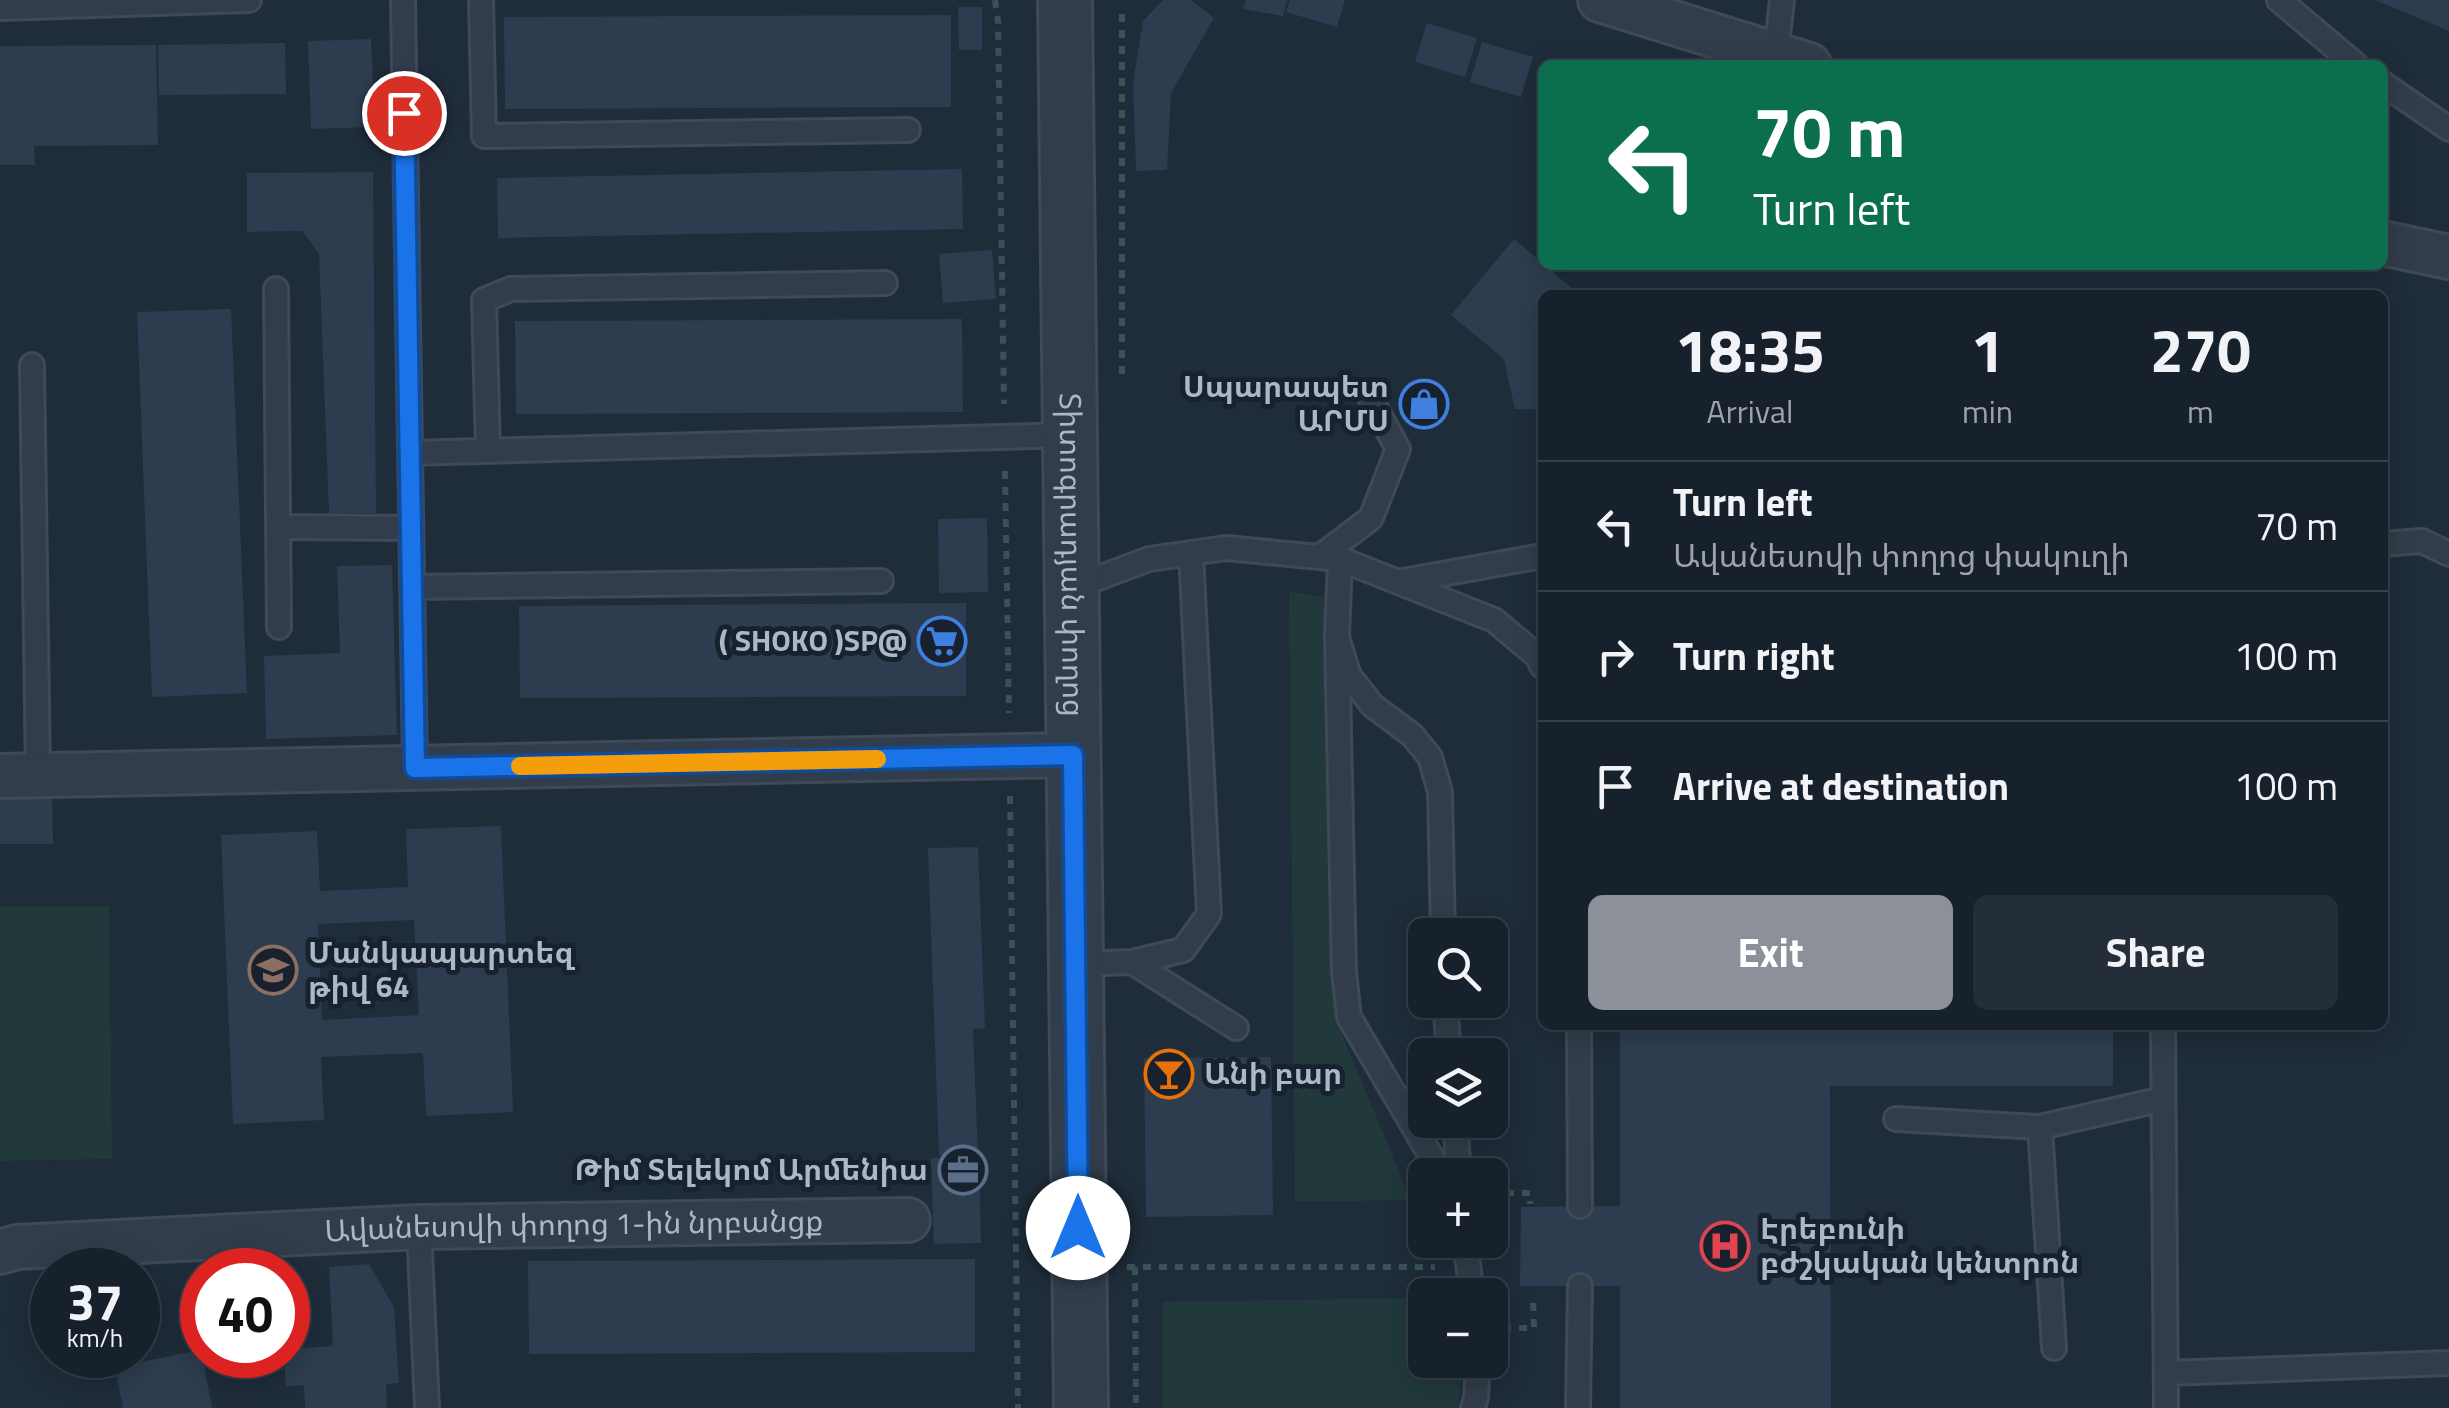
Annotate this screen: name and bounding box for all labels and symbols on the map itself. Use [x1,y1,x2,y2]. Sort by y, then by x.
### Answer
pin [362,71,447,156]
place label: Սպարապետ ԱՐՄՍ [1183,363,1389,443]
shop icon: Սպարապետ ԱՐՄՍ [1398,378,1450,430]
street label: Տիտոգրադյան փողոց [1047,393,1097,717]
supermarket icon: ( SHOKO )SP@ [916,615,968,667]
place label: ( SHOKO )SP@ [719,617,907,663]
place label: Մանկապարտեզ թիվ 64 [308,929,575,1009]
school or university icon: Մանկապարտեզ թիվ 64 [247,944,299,996]
bar icon: Անի բար [1143,1048,1195,1100]
place label: Անի բար [1204,1050,1342,1096]
office icon: Թիմ Տելեկոմ Արմենիա [937,1144,989,1196]
place label: Թիմ Տելեկոմ Արմենիա [575,1146,928,1192]
position arrow [1026,1176,1130,1280]
street label: Ավանեսովի փողոց 1-ին նրբանցք [323,1197,824,1254]
place label: Էրեբունի բժշկական կենտրոն [1760,1205,2079,1285]
hospital icon: Էրեբունի բժշկական կենտրոն [1699,1220,1751,1272]
speed limit sign: 40 [180,1248,310,1378]

